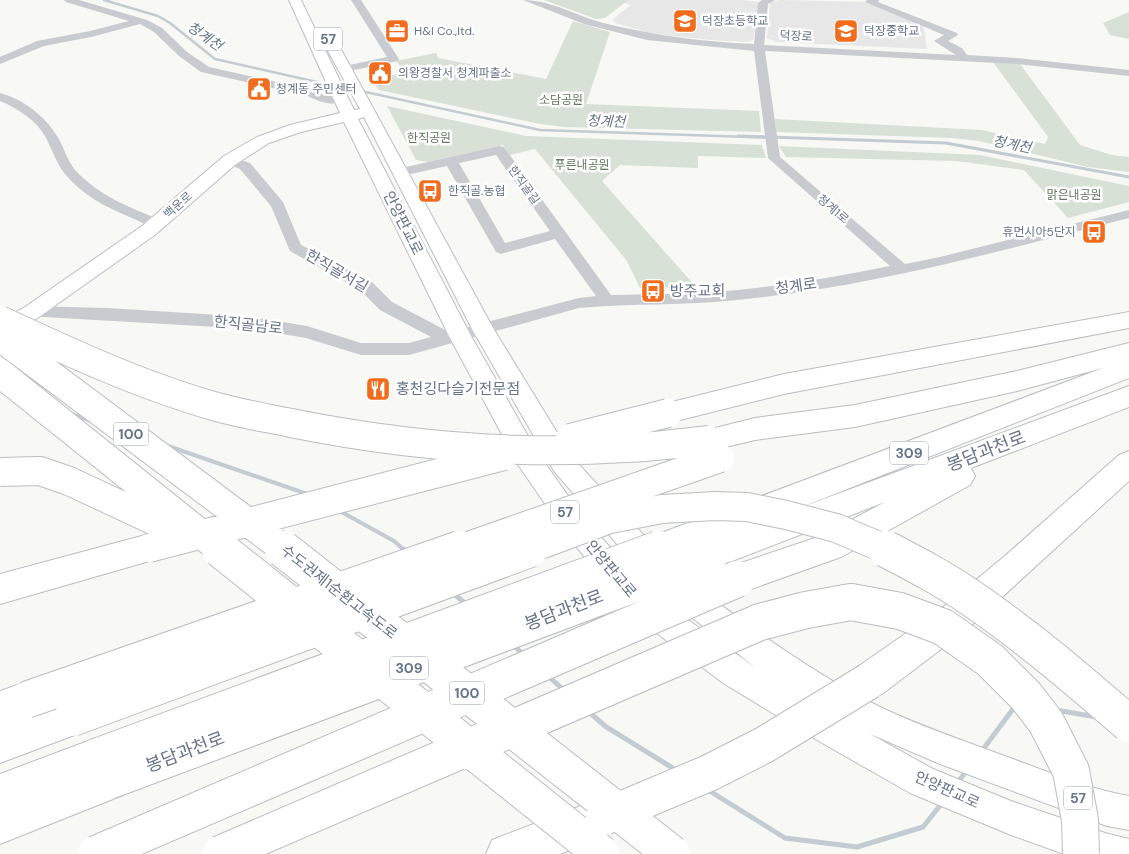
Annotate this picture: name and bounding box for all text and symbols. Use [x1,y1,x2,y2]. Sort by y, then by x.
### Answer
school or university icon: 덕장초등학교 [672,8,698,34]
place label: 덕장초등학교 [702,13,768,29]
water label: 청계천 [184,18,227,55]
office icon: H&I Co.,ltd. [384,18,410,44]
school or university icon: 덕장중학교 [833,18,859,44]
place label: H&I Co.,ltd. [414,23,474,39]
place label: 덕장중학교 [864,23,919,39]
street label: 덕장로 [779,27,813,45]
road number: 57 [314,28,342,50]
public building icon: 의왕경찰서 청계파출소 [367,60,393,86]
place label: 의왕경찰서 청계파출소 [398,65,512,81]
public building icon: 청계동 주민센터 [246,76,272,102]
place label: 청계동 주민센터 [276,81,356,97]
park label: 소담공원 [539,92,583,108]
water label: 청계천 [586,111,627,131]
park label: 한직공원 [407,130,451,146]
water label: 청계천 [991,131,1034,157]
park label: 푸른내공원 [554,157,610,173]
street label: 한직골길 [505,162,543,208]
bus stop icon: 한직골.농협 [417,178,443,204]
place label: 한직골.농협 [448,183,506,199]
park label: 맑은내공원 [1046,187,1102,203]
street label: 백운로 [160,188,196,222]
street label: 안양판교로 [378,188,428,258]
street label: 청계1로 [814,191,852,227]
bus stop icon: 휴먼시아5단지 [1081,219,1107,245]
place label: 휴먼시아5단지 [1002,224,1076,240]
street label: 한직골서길 [302,245,372,297]
street label: 청계로 [774,273,818,299]
bus stop icon: 방주교회 [640,278,666,304]
place label: 방주교회 [670,281,725,301]
street label: 한직골남로 [213,311,283,339]
restaurant icon: 홍천깅다슬기전문점 [365,376,391,402]
place label: 홍천깅다슬기전문점 [396,379,520,399]
road number: 100 [114,422,148,446]
street label: 봉담과천로 [943,425,1029,477]
road number: 309 [890,442,928,464]
road number: 57 [551,501,579,524]
street label: 안양판교로 [581,536,641,602]
street label: 수도권제1순환고속도로 [277,540,401,644]
street label: 봉담과천로 [521,584,607,636]
road number: 309 [390,656,428,680]
road number: 100 [450,681,484,704]
street label: 봉담과천로 [142,726,228,778]
street label: 안양판교로 [911,767,983,813]
road number: 57 [1064,786,1092,810]

